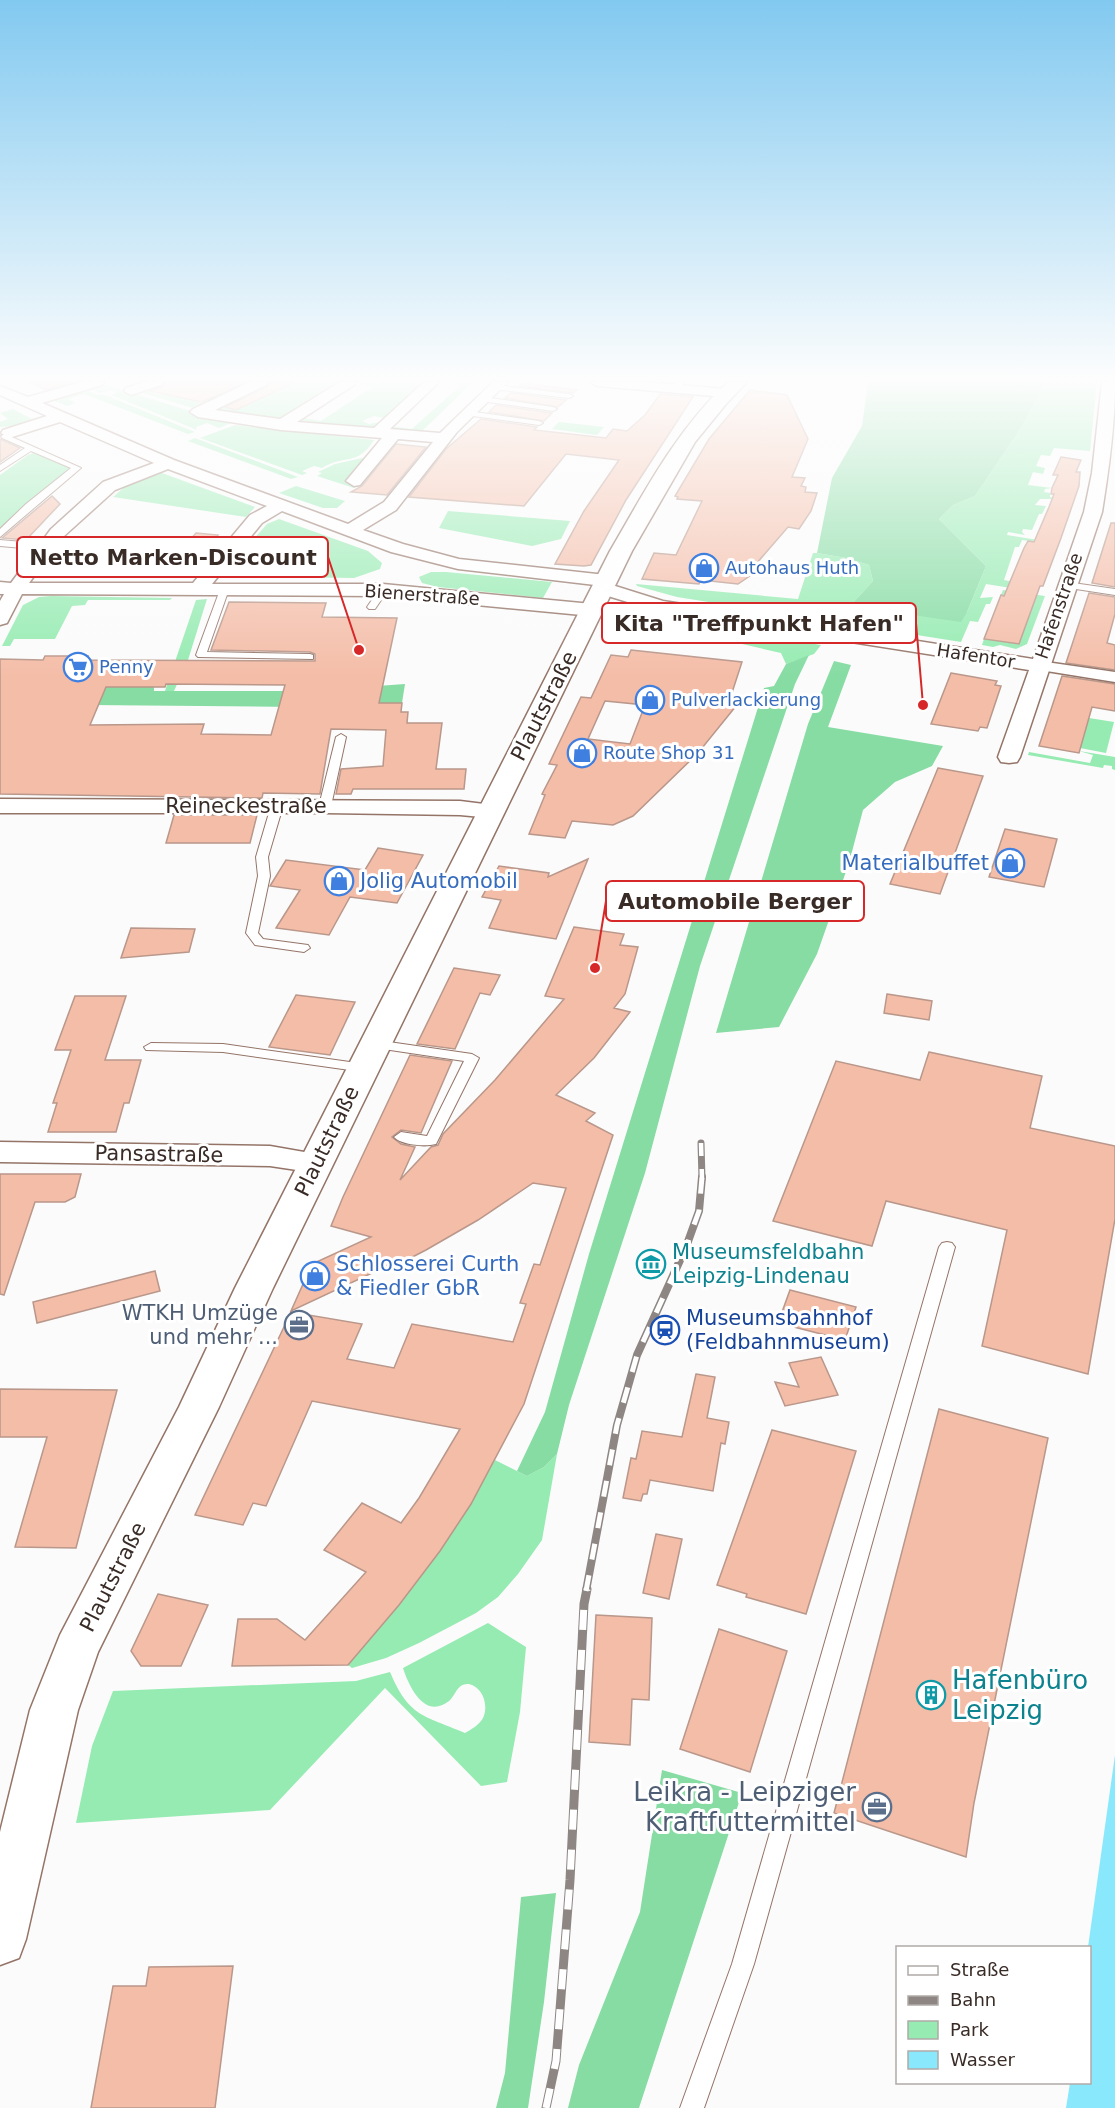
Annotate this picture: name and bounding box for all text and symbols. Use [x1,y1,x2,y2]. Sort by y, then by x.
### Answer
callout: Netto Marken-Discount [17,537,328,577]
text: Netto Marken-Discount [29,545,317,570]
street label: Hafenstraße [1031,550,1086,662]
shop icon: Autohaus Huth [688,552,720,584]
place label: Autohaus Huth [725,557,859,578]
street label: Bienerstraße [364,580,480,609]
callout: Kita "Treffpunkt Hafen" [602,603,916,643]
text: Kita "Treffpunkt Hafen" [614,611,904,636]
street label: Hafentor [935,639,1017,672]
street label: Plautstraße [506,647,582,765]
supermarket icon: Penny [62,651,94,683]
place label: Penny [99,656,154,677]
shop icon: Pulverlackierung [634,684,666,716]
place label: Pulverlackierung [671,689,821,710]
shop icon: Route Shop 31 [566,737,598,769]
place label: Route Shop 31 [603,742,735,763]
street label: Reineckestraße [165,794,327,818]
shop icon: Materialbuffet [994,847,1026,879]
place label: Materialbuffet [841,851,989,875]
shop icon: Jolig Automobil [323,865,355,897]
place label: Jolig Automobil [358,869,518,893]
callout: Automobile Berger [606,881,864,921]
text: Automobile Berger [618,889,852,914]
street label: Plautstraße [290,1082,364,1200]
street label: Pansastraße [95,1141,223,1167]
place label: Museumsfeldbahn Leipzig-Lindenau [672,1240,864,1288]
museum icon: Museumsfeldbahn Leipzig-Lindenau [635,1248,667,1280]
place label: Schlosserei Curth & Fiedler GbR [336,1252,519,1300]
shop icon: Schlosserei Curth & Fiedler GbR [299,1260,331,1292]
place label: WTKH Umzüge und mehr ... [122,1301,278,1349]
place label: Museumsbahnhof (Feldbahnmuseum) [686,1306,890,1354]
office icon: WTKH Umzüge und mehr ... [283,1309,315,1341]
station icon: Museumsbahnhof (Feldbahnmuseum) [649,1314,681,1346]
street label: Plautstraße [75,1518,151,1636]
place label: Hafenbüro Leipzig [952,1665,1088,1725]
building icon: Hafenbüro Leipzig [915,1679,947,1711]
place label: Leikra - Leipziger Kraftfuttermittel [633,1777,856,1837]
office icon: Leikra - Leipziger Kraftfuttermittel [861,1791,893,1823]
legend [896,1946,1091,2084]
text: Straße [950,1959,1009,1980]
text: Bahn [950,1989,996,2010]
text: Park [950,2019,989,2040]
text: Wasser [950,2049,1016,2070]

